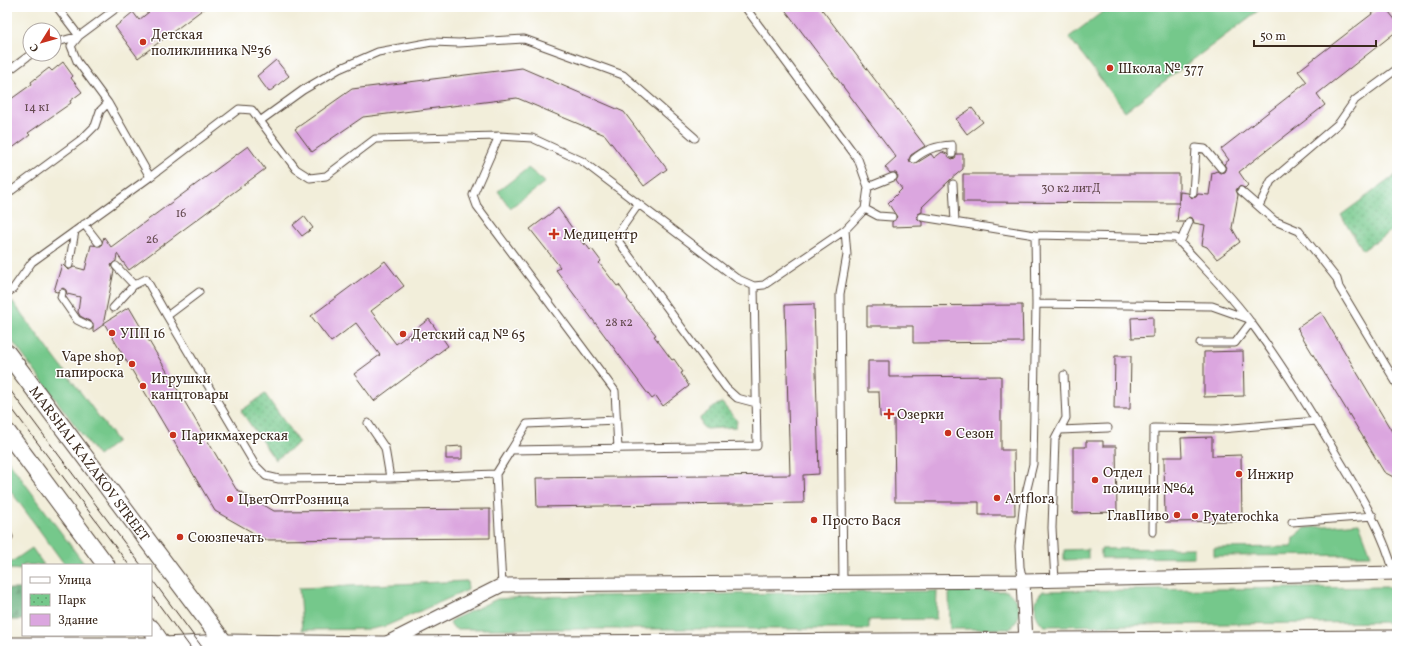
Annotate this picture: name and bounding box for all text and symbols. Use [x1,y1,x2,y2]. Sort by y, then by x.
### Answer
north arrow [22,22,62,62]
scale bar [1254,22,1376,48]
place label: Детская поликлиника №36 [151,26,271,61]
text: 50 m [1260,29,1286,45]
marker: Детская поликлиника №36 [138,37,148,47]
text: С [27,40,43,54]
place label: Школа № 377 [1118,60,1204,79]
marker: Школа № 377 [1105,63,1115,73]
house number: 14 к1 [24,100,50,116]
house number: 30 к2 литД [1041,181,1101,197]
house number: 16 [176,206,186,222]
place label: Медицентр [563,226,638,245]
marker: Медицентр [548,228,560,240]
house number: 26 [146,232,158,248]
house number: 28 к2 [605,315,633,331]
place label: УПП 16 [120,325,165,344]
place label: Детский сад № 65 [411,326,525,345]
marker: УПП 16 [107,328,117,338]
marker: Детский сад № 65 [398,329,408,339]
place label: Vape shop папироска [56,348,124,383]
marker: Vape shop папироска [127,359,137,369]
place label: Игрушки канцтовары [151,370,229,405]
marker: Игрушки канцтовары [138,381,148,391]
street label: MARSHAL KAZAKOV STREET [24,383,153,546]
place label: Озерки [897,406,944,425]
marker: Озерки [884,409,894,419]
place label: Сезон [956,425,994,444]
place label: Парикмахерская [181,427,288,446]
marker: Сезон [943,428,953,438]
marker: Парикмахерская [168,430,178,440]
place label: Отдел полиции №64 [1103,464,1195,499]
place label: Инжир [1247,466,1294,485]
marker: Инжир [1234,469,1244,479]
marker: Отдел полиции №64 [1090,475,1100,485]
place label: Artflora [1005,490,1055,509]
place label: ЦветОптРозница [238,491,349,510]
marker: Artflora [992,493,1002,503]
marker: ЦветОптРозница [225,494,235,504]
place label: ГлавПиво [1107,507,1169,526]
place label: Pyaterochka [1203,508,1279,527]
marker: ГлавПиво [1172,510,1182,520]
marker: Pyaterochka [1190,511,1200,521]
place label: Просто Вася [822,512,901,531]
marker: Просто Вася [809,515,819,525]
place label: Союзпечать [188,529,264,548]
marker: Союзпечать [175,532,185,542]
legend [22,564,152,636]
text: Улица [58,573,91,589]
text: Парк [58,593,86,609]
text: Здание [58,613,98,629]

